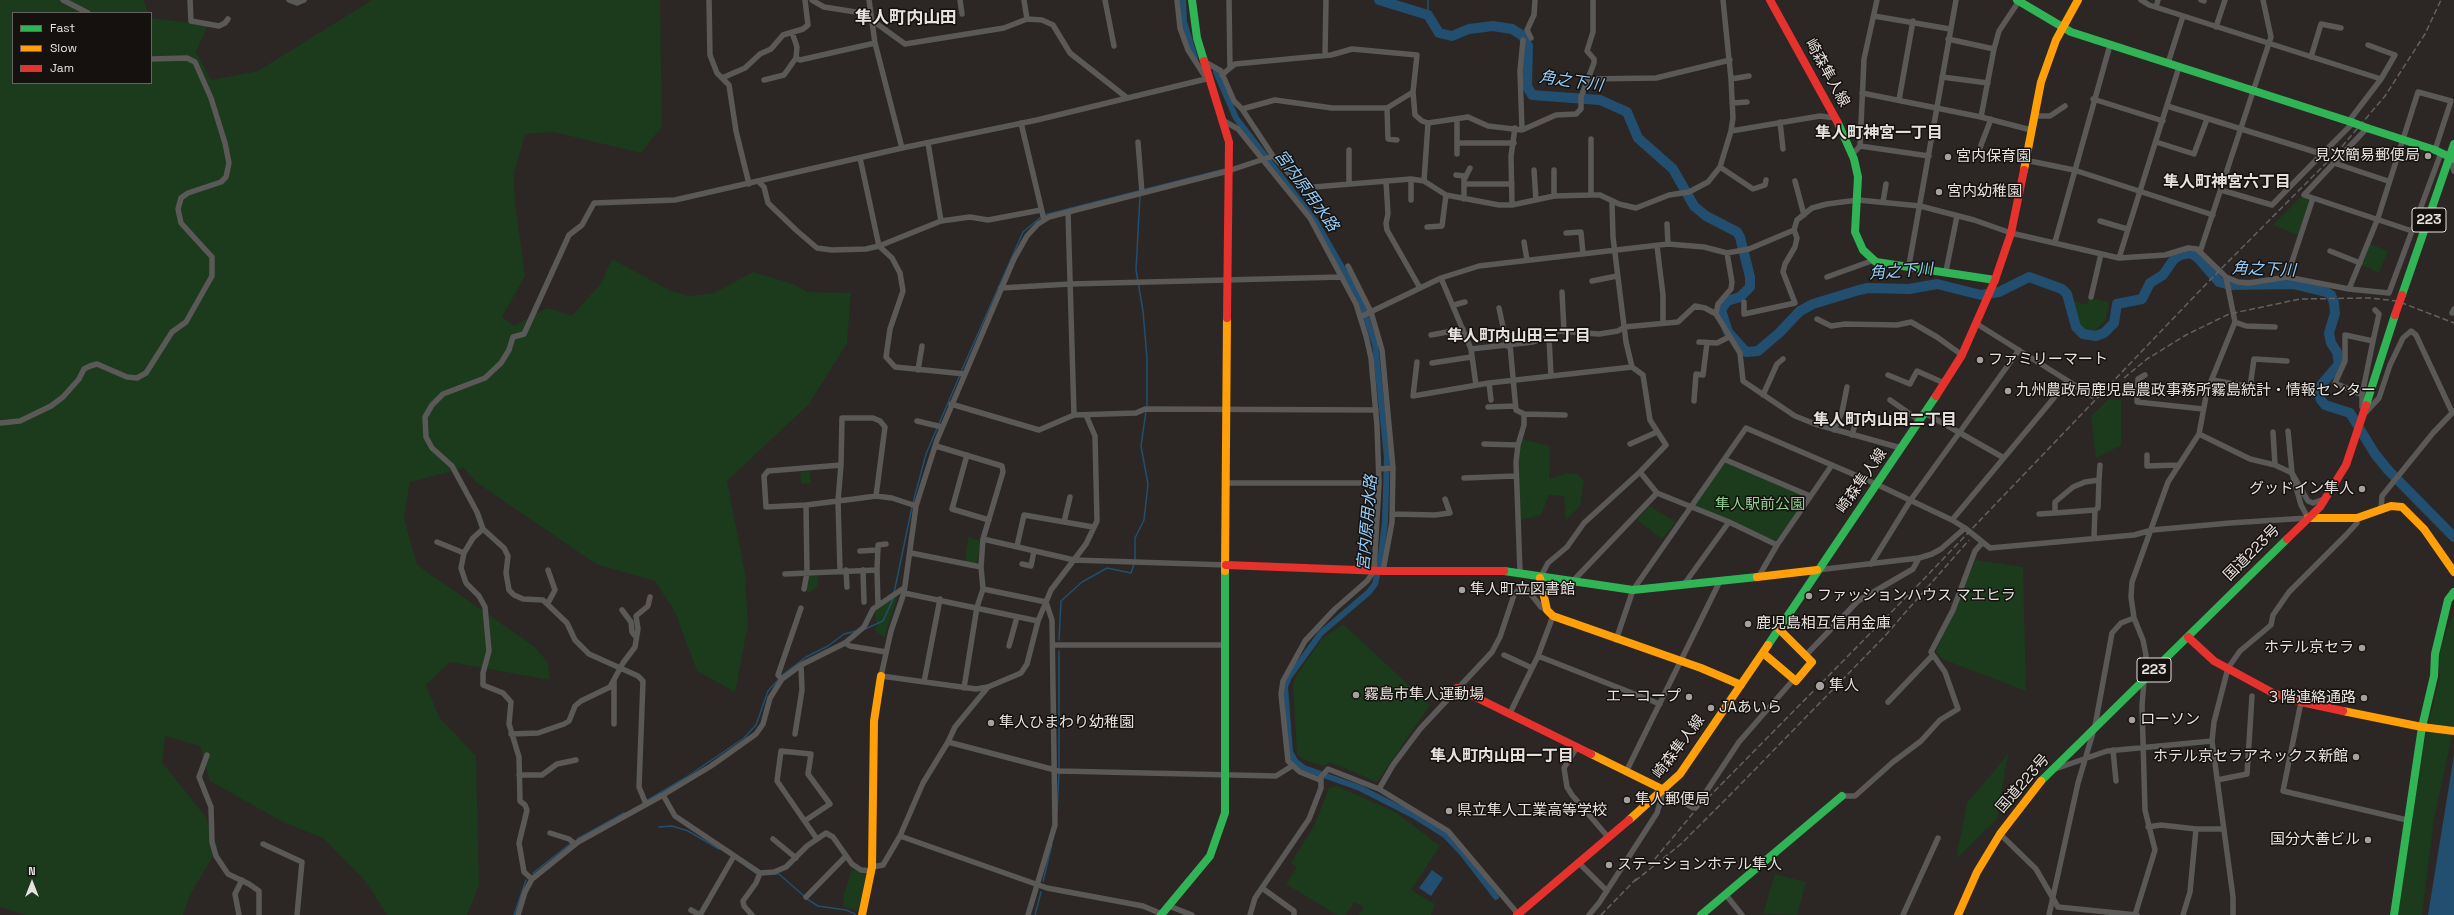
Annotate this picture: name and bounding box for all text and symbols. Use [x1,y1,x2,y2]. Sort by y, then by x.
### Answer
district label: 隼人町内山田 [855,8,957,28]
legend [12,12,152,84]
text: Fast [50,20,75,36]
street label: 崎森隼人線 [1801,36,1853,110]
text: Slow [50,40,77,56]
text: Jam [50,60,74,76]
water label: 角之下川 [1538,68,1604,96]
district label: 隼人町神宮一丁目 [1815,124,1943,144]
water label: 宮内原用水路 [1270,147,1342,235]
place label: 見次簡易郵便局 [2315,147,2420,165]
place label: 宮内保育園 [1956,148,2031,166]
marker: 見次簡易郵便局 [2423,151,2433,161]
marker: 宮内保育園 [1943,152,1953,162]
district label: 隼人町神宮六丁目 [2163,173,2291,193]
place label: 宮内幼稚園 [1947,183,2022,201]
marker: 宮内幼稚園 [1934,187,1944,197]
road number: 223 [2412,208,2446,232]
water label: 角之下川 [2232,259,2296,281]
water label: 角之下川 [1868,260,1934,284]
district label: 隼人町内山田三丁目 [1447,327,1591,347]
place label: ファミリーマート [1988,351,2108,369]
marker: ファミリーマート [1975,355,1985,365]
place label: 九州農政局鹿児島農政事務所霧島統計・情報センター [2016,382,2376,400]
marker: 九州農政局鹿児島農政事務所霧島統計・情報センター [2003,386,2013,396]
district label: 隼人町内山田二丁目 [1813,411,1957,431]
street label: 崎森隼人線 [1833,445,1891,517]
water label: 宮内原用水路 [1354,474,1382,572]
place label: グッドイン隼人 [2249,480,2354,498]
marker: グッドイン隼人 [2357,484,2367,494]
park label: 隼人駅前公園 [1715,496,1805,514]
street label: 国道223号 [2220,521,2284,585]
place label: 隼人町立図書館 [1470,581,1575,599]
marker: 隼人町立図書館 [1457,585,1467,595]
place label: ファッションハウス マエヒラ [1817,587,2016,605]
marker: ファッションハウス マエヒラ [1804,591,1814,601]
place label: 鹿児島相互信用金庫 [1756,615,1891,633]
marker: 鹿児島相互信用金庫 [1743,619,1753,629]
place label: ホテル京セラ [2264,639,2354,657]
marker: ホテル京セラ [2357,643,2367,653]
road number: 223 [2137,658,2171,682]
place label: 隼人 [1829,677,1859,695]
marker: 隼人 [1814,680,1826,692]
place label: 霧島市隼人運動場 [1364,686,1484,704]
place label: エーコープ [1606,688,1681,706]
place label: ３階連絡通路 [2266,689,2356,707]
marker: 霧島市隼人運動場 [1351,690,1361,700]
marker: エーコープ [1684,692,1694,702]
marker: ３階連絡通路 [2359,693,2369,703]
place label: JAあいら [1719,699,1782,717]
marker: JAあいら [1706,703,1716,713]
place label: ローソン [2140,711,2200,729]
street label: 崎森隼人線 [1649,712,1709,782]
place label: 隼人ひまわり幼稚園 [999,714,1134,732]
marker: ローソン [2127,715,2137,725]
marker: 隼人ひまわり幼稚園 [986,718,996,728]
district label: 隼人町内山田一丁目 [1430,747,1574,767]
place label: ホテル京セラアネックス新館 [2153,748,2348,766]
street label: 国道223号 [1993,751,2053,817]
marker: ホテル京セラアネックス新館 [2351,752,2361,762]
place label: 隼人郵便局 [1635,791,1710,809]
marker: 隼人郵便局 [1622,795,1632,805]
place label: 県立隼人工業高等学校 [1457,802,1607,820]
marker: 県立隼人工業高等学校 [1444,806,1454,816]
place label: 国分大善ビル [2270,831,2360,849]
marker: 国分大善ビル [2363,835,2373,845]
place label: ステーションホテル隼人 [1617,856,1782,874]
marker: ステーションホテル隼人 [1604,860,1614,870]
north arrow [12,863,52,903]
text: N [28,864,36,878]

